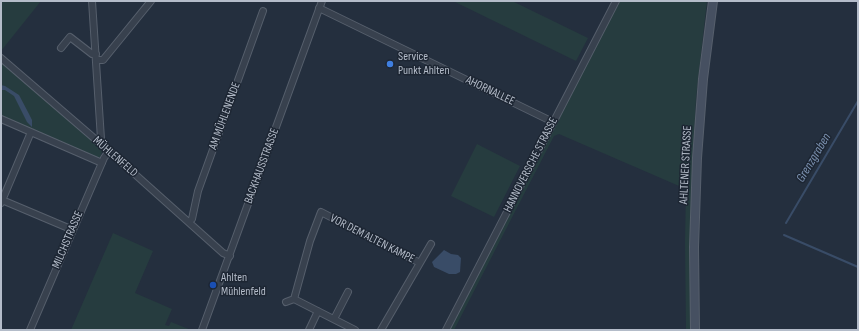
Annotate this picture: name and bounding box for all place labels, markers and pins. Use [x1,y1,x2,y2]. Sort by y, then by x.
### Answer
place label: Service Punkt Ahlten [398,50,450,78]
marker: Service Punkt Ahlten [385,59,395,69]
place label: Ahlten Mühlenfeld [221,271,266,299]
marker: Ahlten Mühlenfeld [208,280,218,290]

